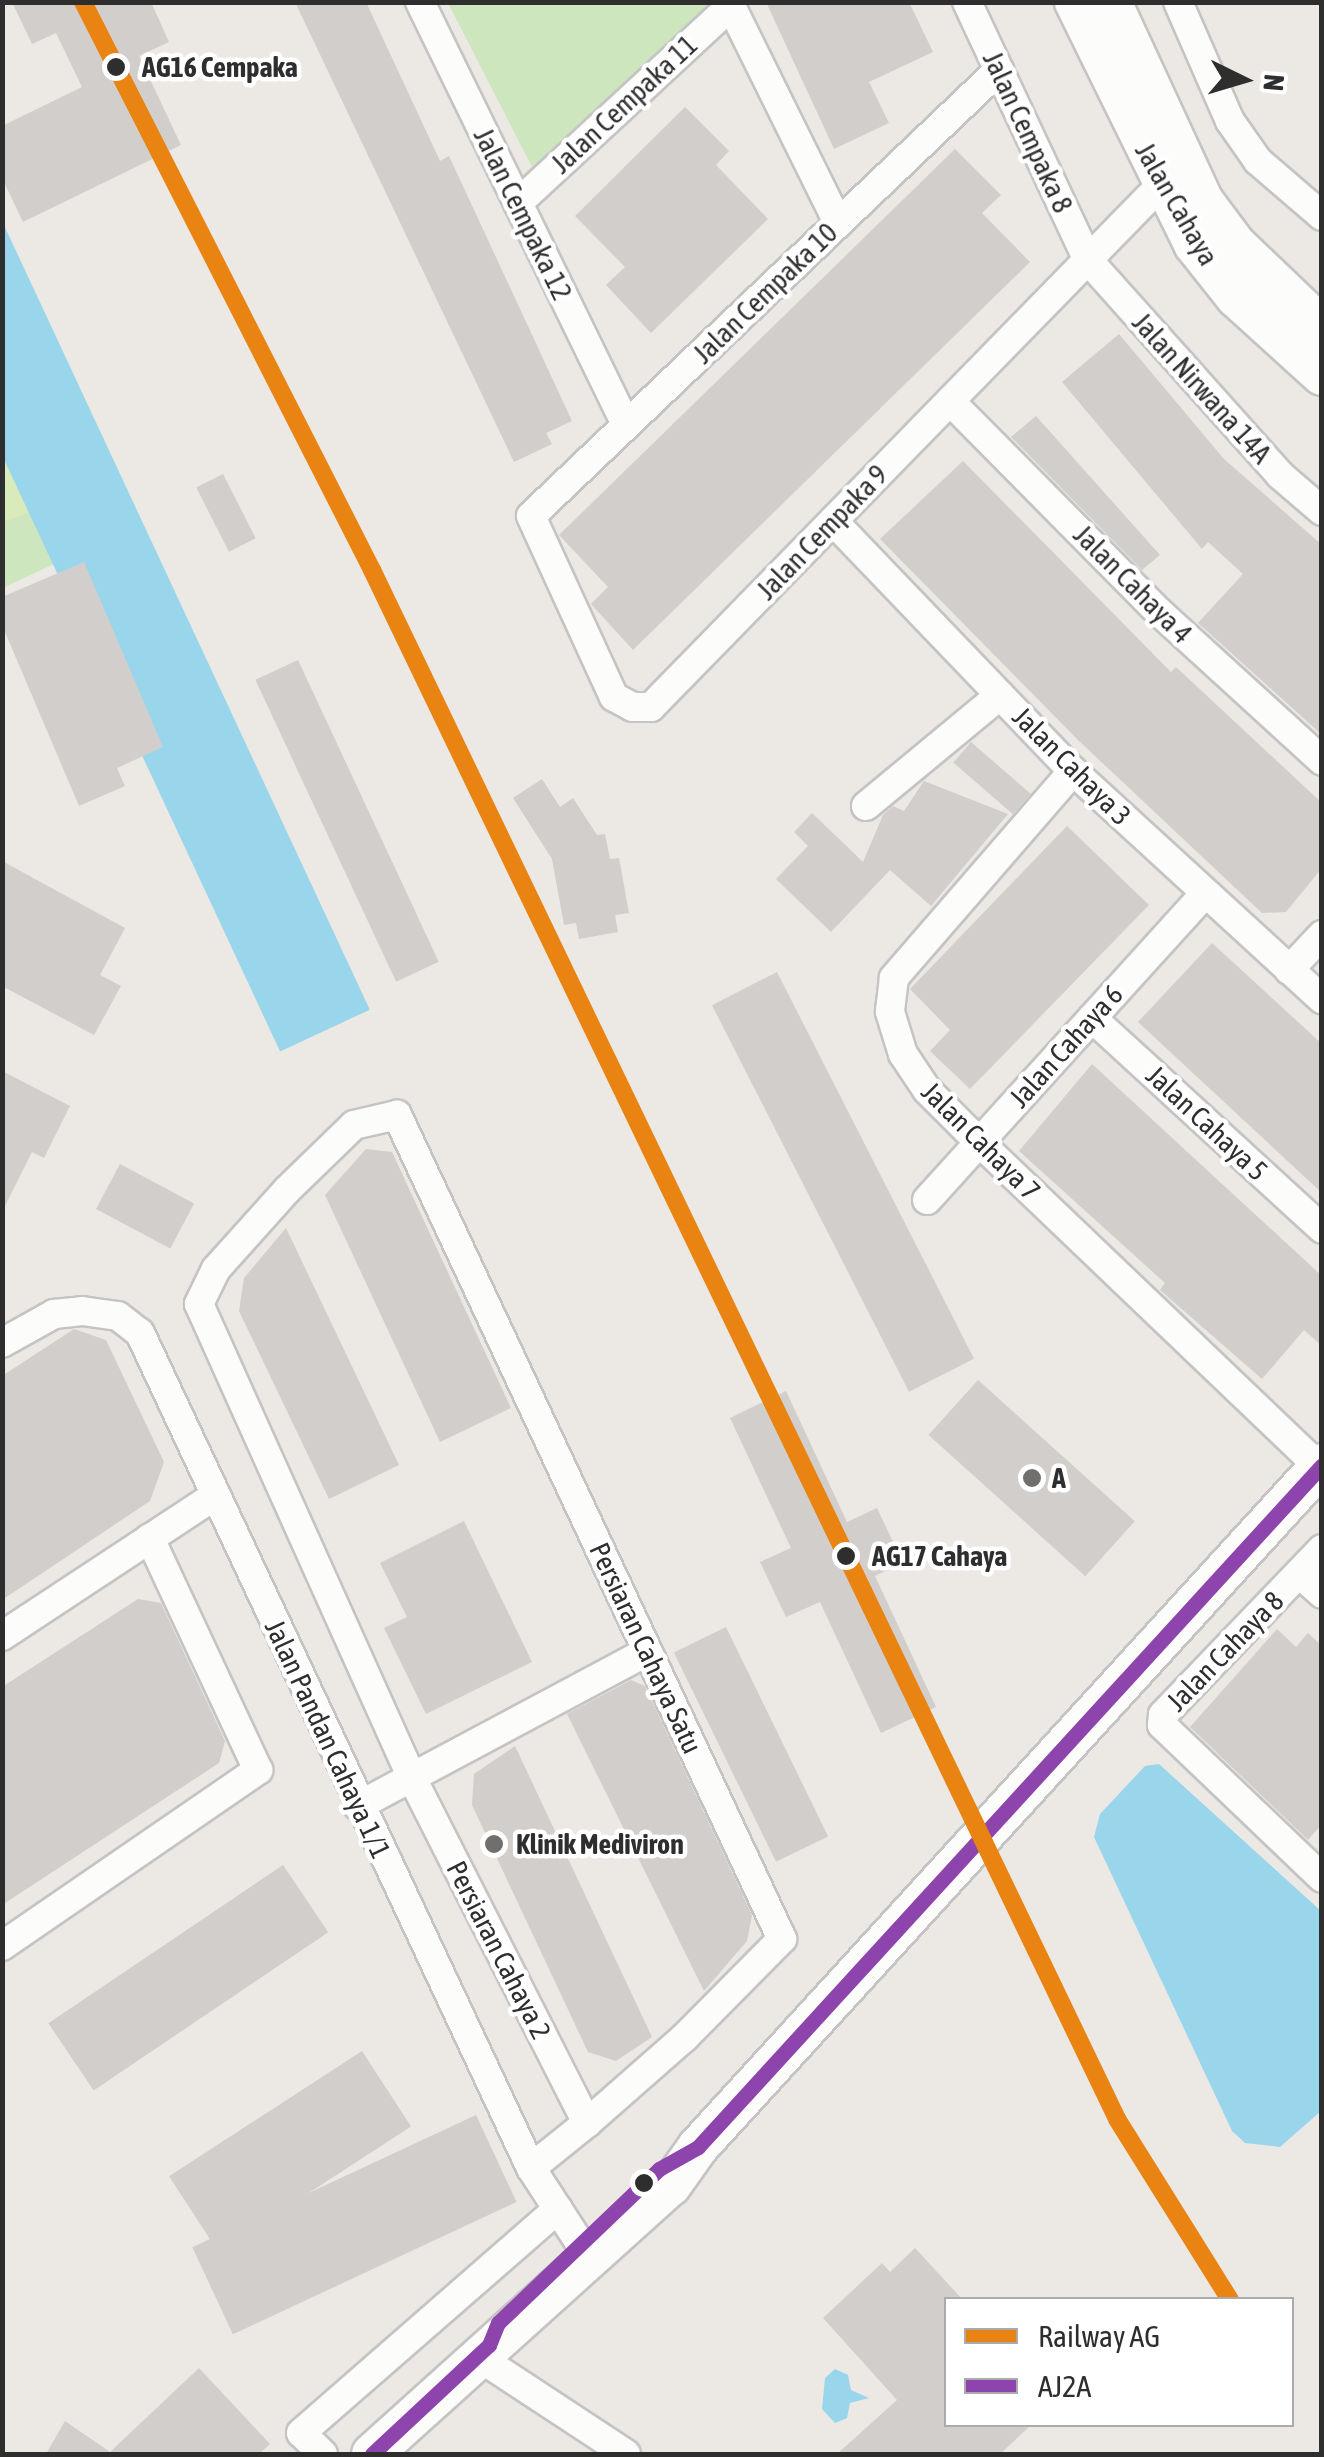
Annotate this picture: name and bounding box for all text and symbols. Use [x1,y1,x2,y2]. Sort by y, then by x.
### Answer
street label: Jalan Cempaka 11 [544,28,704,180]
north arrow [1194,30,1294,130]
street label: Jalan Cempaka 8 [976,46,1080,218]
marker: AG16 Cempaka [99,50,133,84]
place label: AG16 Cempaka [142,50,298,84]
text: N [1257,73,1291,92]
street label: Jalan Cempaka 12 [467,123,579,305]
street label: Jalan Cahaya [1128,137,1226,271]
street label: Jalan Cempaka 10 [686,216,844,370]
street label: Jalan Nirwana 14A [1126,306,1278,470]
street label: Jalan Cempaka 9 [750,458,894,606]
street label: Jalan Cahaya 4 [1067,518,1199,650]
street label: Jalan Cahaya 3 [1006,700,1138,832]
street label: Jalan Cahaya 6 [1002,978,1130,1114]
street label: Jalan Cahaya 5 [1139,1058,1275,1188]
street label: Jalan Cahaya 7 [915,1075,1047,1207]
place label: A [1052,1461,1066,1495]
marker: A [1021,1467,1043,1489]
street label: Persiaran Cahaya Satu [582,1537,710,1759]
marker: AG17 Cahaya [829,1539,863,1573]
place label: AG17 Cahaya [872,1539,1007,1573]
street label: Jalan Cahaya 8 [1160,1584,1290,1718]
street label: Jalan Pandan Cahaya 1/1 [258,1614,398,1864]
place label: Klinik Mediviron [516,1827,684,1861]
marker: Klinik Mediviron [481,1831,507,1857]
street label: Persiaran Cahaya 2 [440,1855,558,2045]
unlabelled marker [634,2173,654,2193]
legend [944,2297,1294,2427]
text: Railway AG [1038,2319,1160,2353]
text: AJ2A [1038,2369,1091,2403]

